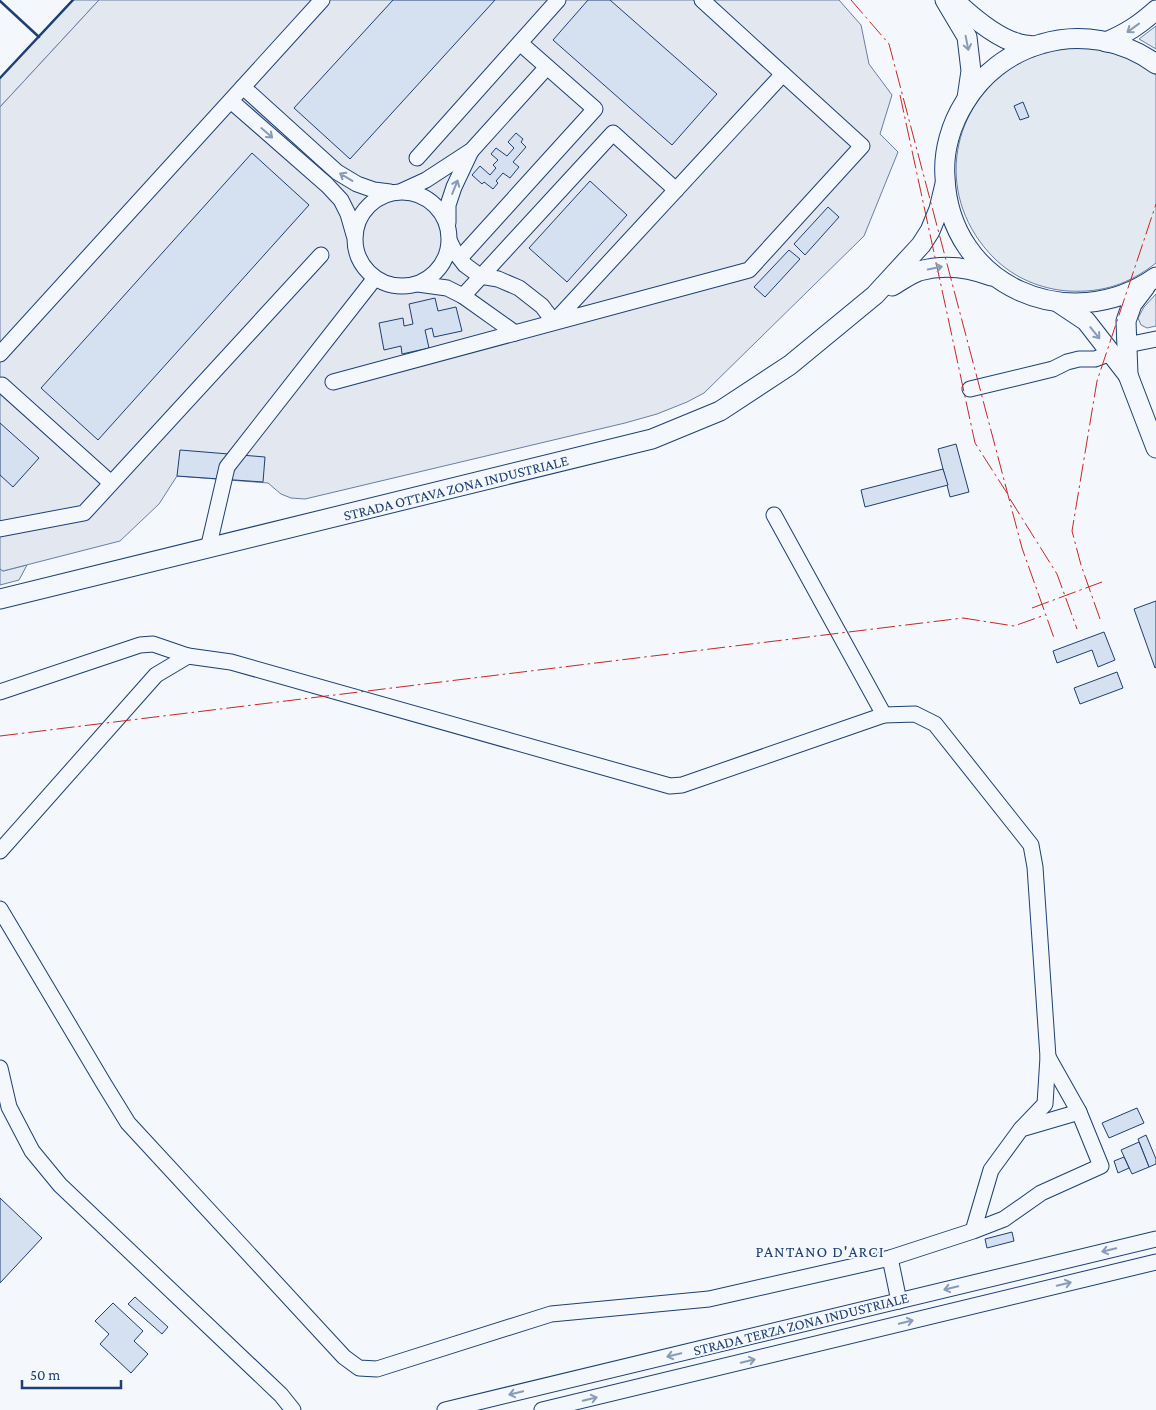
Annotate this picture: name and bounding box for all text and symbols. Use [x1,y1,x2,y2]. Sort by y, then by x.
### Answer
one-way arrow [1127,23,1140,34]
one-way arrow [962,35,972,51]
one-way arrow [261,127,274,138]
one-way arrow [340,172,354,182]
one-way arrow [450,180,460,195]
one-way arrow [927,263,943,273]
one-way arrow [1090,326,1101,339]
street label: STRADA OTTAVA ZONA INDUSTRIALE [342,452,570,524]
district label: PANTANO D'ARCI [756,1243,884,1260]
one-way arrow [1101,1246,1117,1255]
one-way arrow [1055,1279,1071,1288]
one-way arrow [943,1284,959,1293]
street label: STRADA TERZA ZONA INDUSTRIALE [692,1289,910,1359]
one-way arrow [897,1317,913,1327]
one-way arrow [666,1351,682,1360]
one-way arrow [739,1355,755,1365]
scale bar [22,1358,121,1390]
text: 50 m [30,1367,60,1383]
one-way arrow [508,1389,524,1398]
one-way arrow [581,1394,597,1403]

